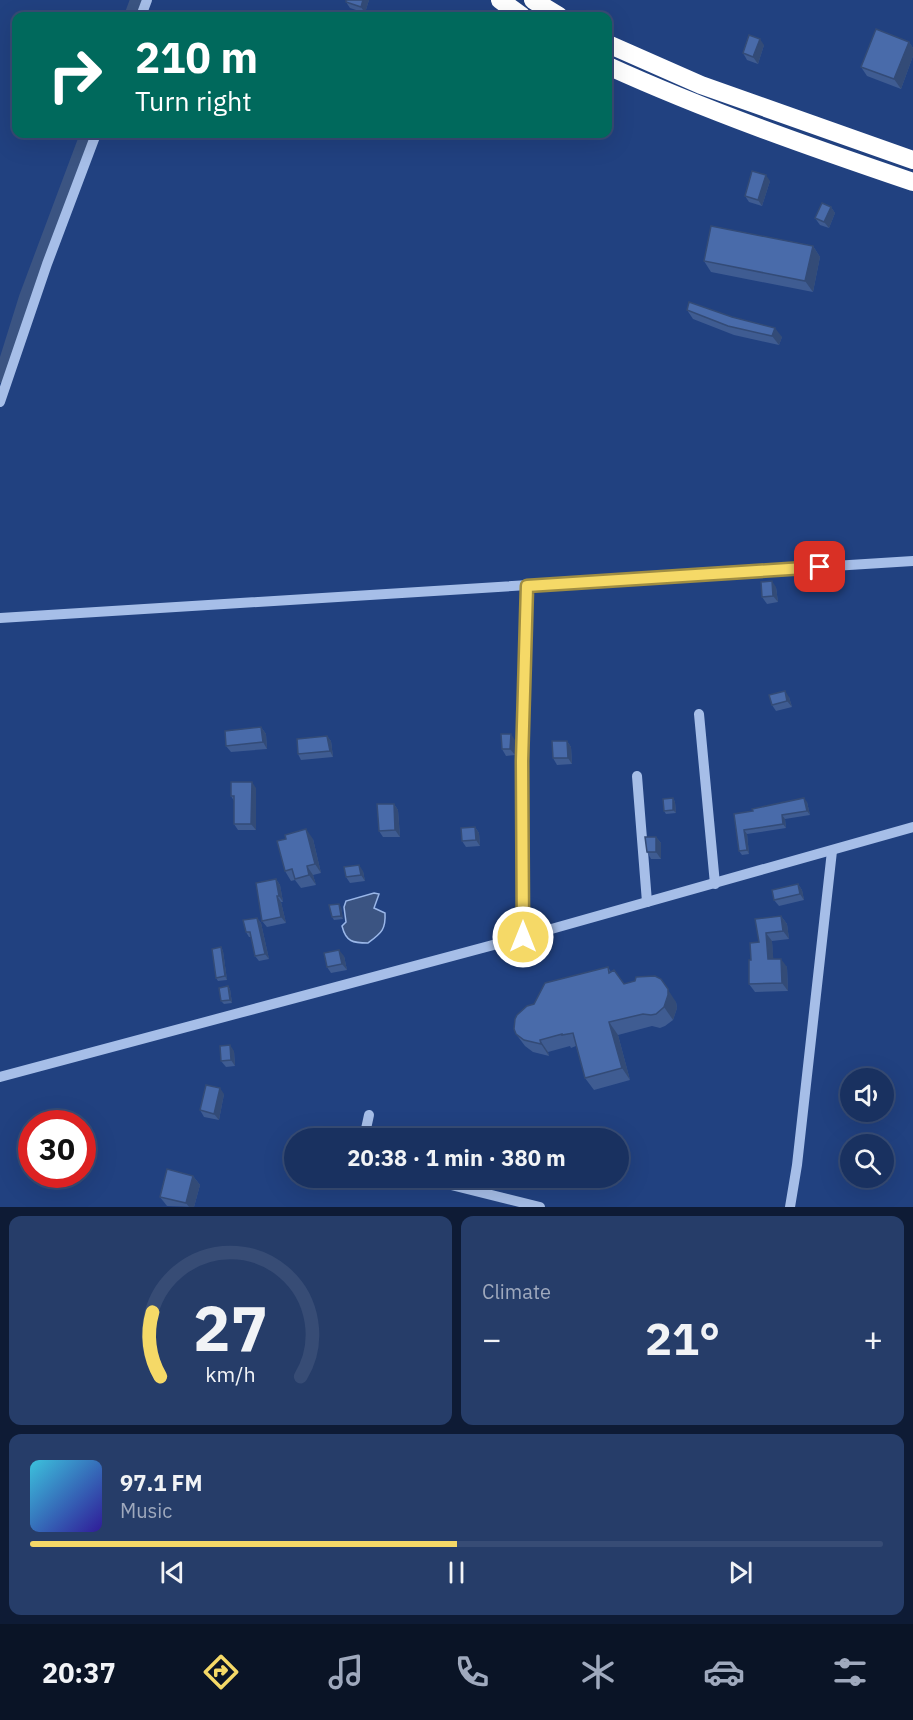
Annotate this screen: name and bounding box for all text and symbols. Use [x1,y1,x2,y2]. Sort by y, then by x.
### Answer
text: 210 m [135,30,258,85]
icon: right [36,36,114,114]
text: Turn right [135,83,252,118]
pin [794,541,845,592]
icon: arrive [803,550,836,583]
position arrow [491,905,555,969]
map controls [840,1068,894,1188]
button: sound [840,1068,894,1122]
speed limit sign: 30 [18,1110,96,1188]
button: search [840,1134,894,1188]
text: 20:38 · 1 min · 380 m [347,1143,566,1172]
text: Climate [482,1278,551,1305]
text: 27 [193,1287,268,1368]
text: 21° [645,1309,720,1367]
text: − [482,1317,502,1360]
text: + [863,1317,883,1360]
text: km/h [205,1361,256,1389]
text: 97.1 FM [120,1468,203,1497]
text: Music [120,1497,172,1524]
icon: previous [156,1556,189,1589]
icon: pause [440,1556,473,1589]
icon: next [724,1556,757,1589]
icon: directions [200,1651,242,1693]
icon: music [325,1651,367,1693]
icon: phone [451,1651,493,1693]
icon: climate [577,1651,619,1693]
icon: car [703,1651,745,1693]
icon: filters [829,1651,871,1693]
text: 20:37 [42,1655,116,1690]

